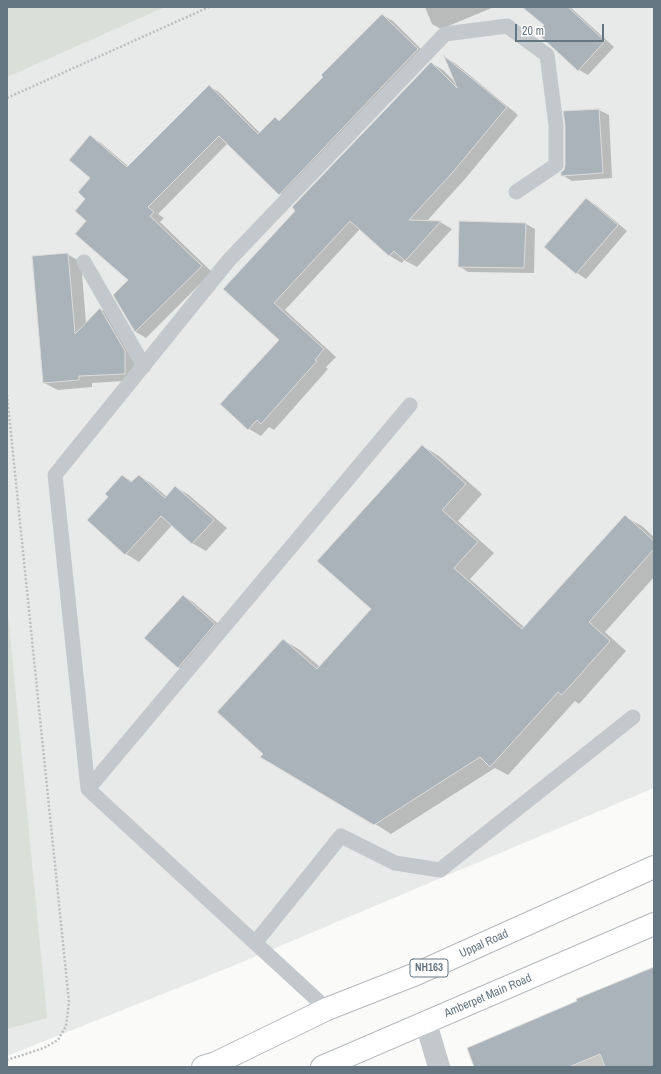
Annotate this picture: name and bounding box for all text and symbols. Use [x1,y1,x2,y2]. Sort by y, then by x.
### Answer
scale bar [517,16,606,42]
text: 20 m [522,23,544,39]
street label: Uppal Road [457,927,511,961]
road number: NH163 [410,959,448,977]
street label: Amberpet Main Road [442,971,534,1021]

